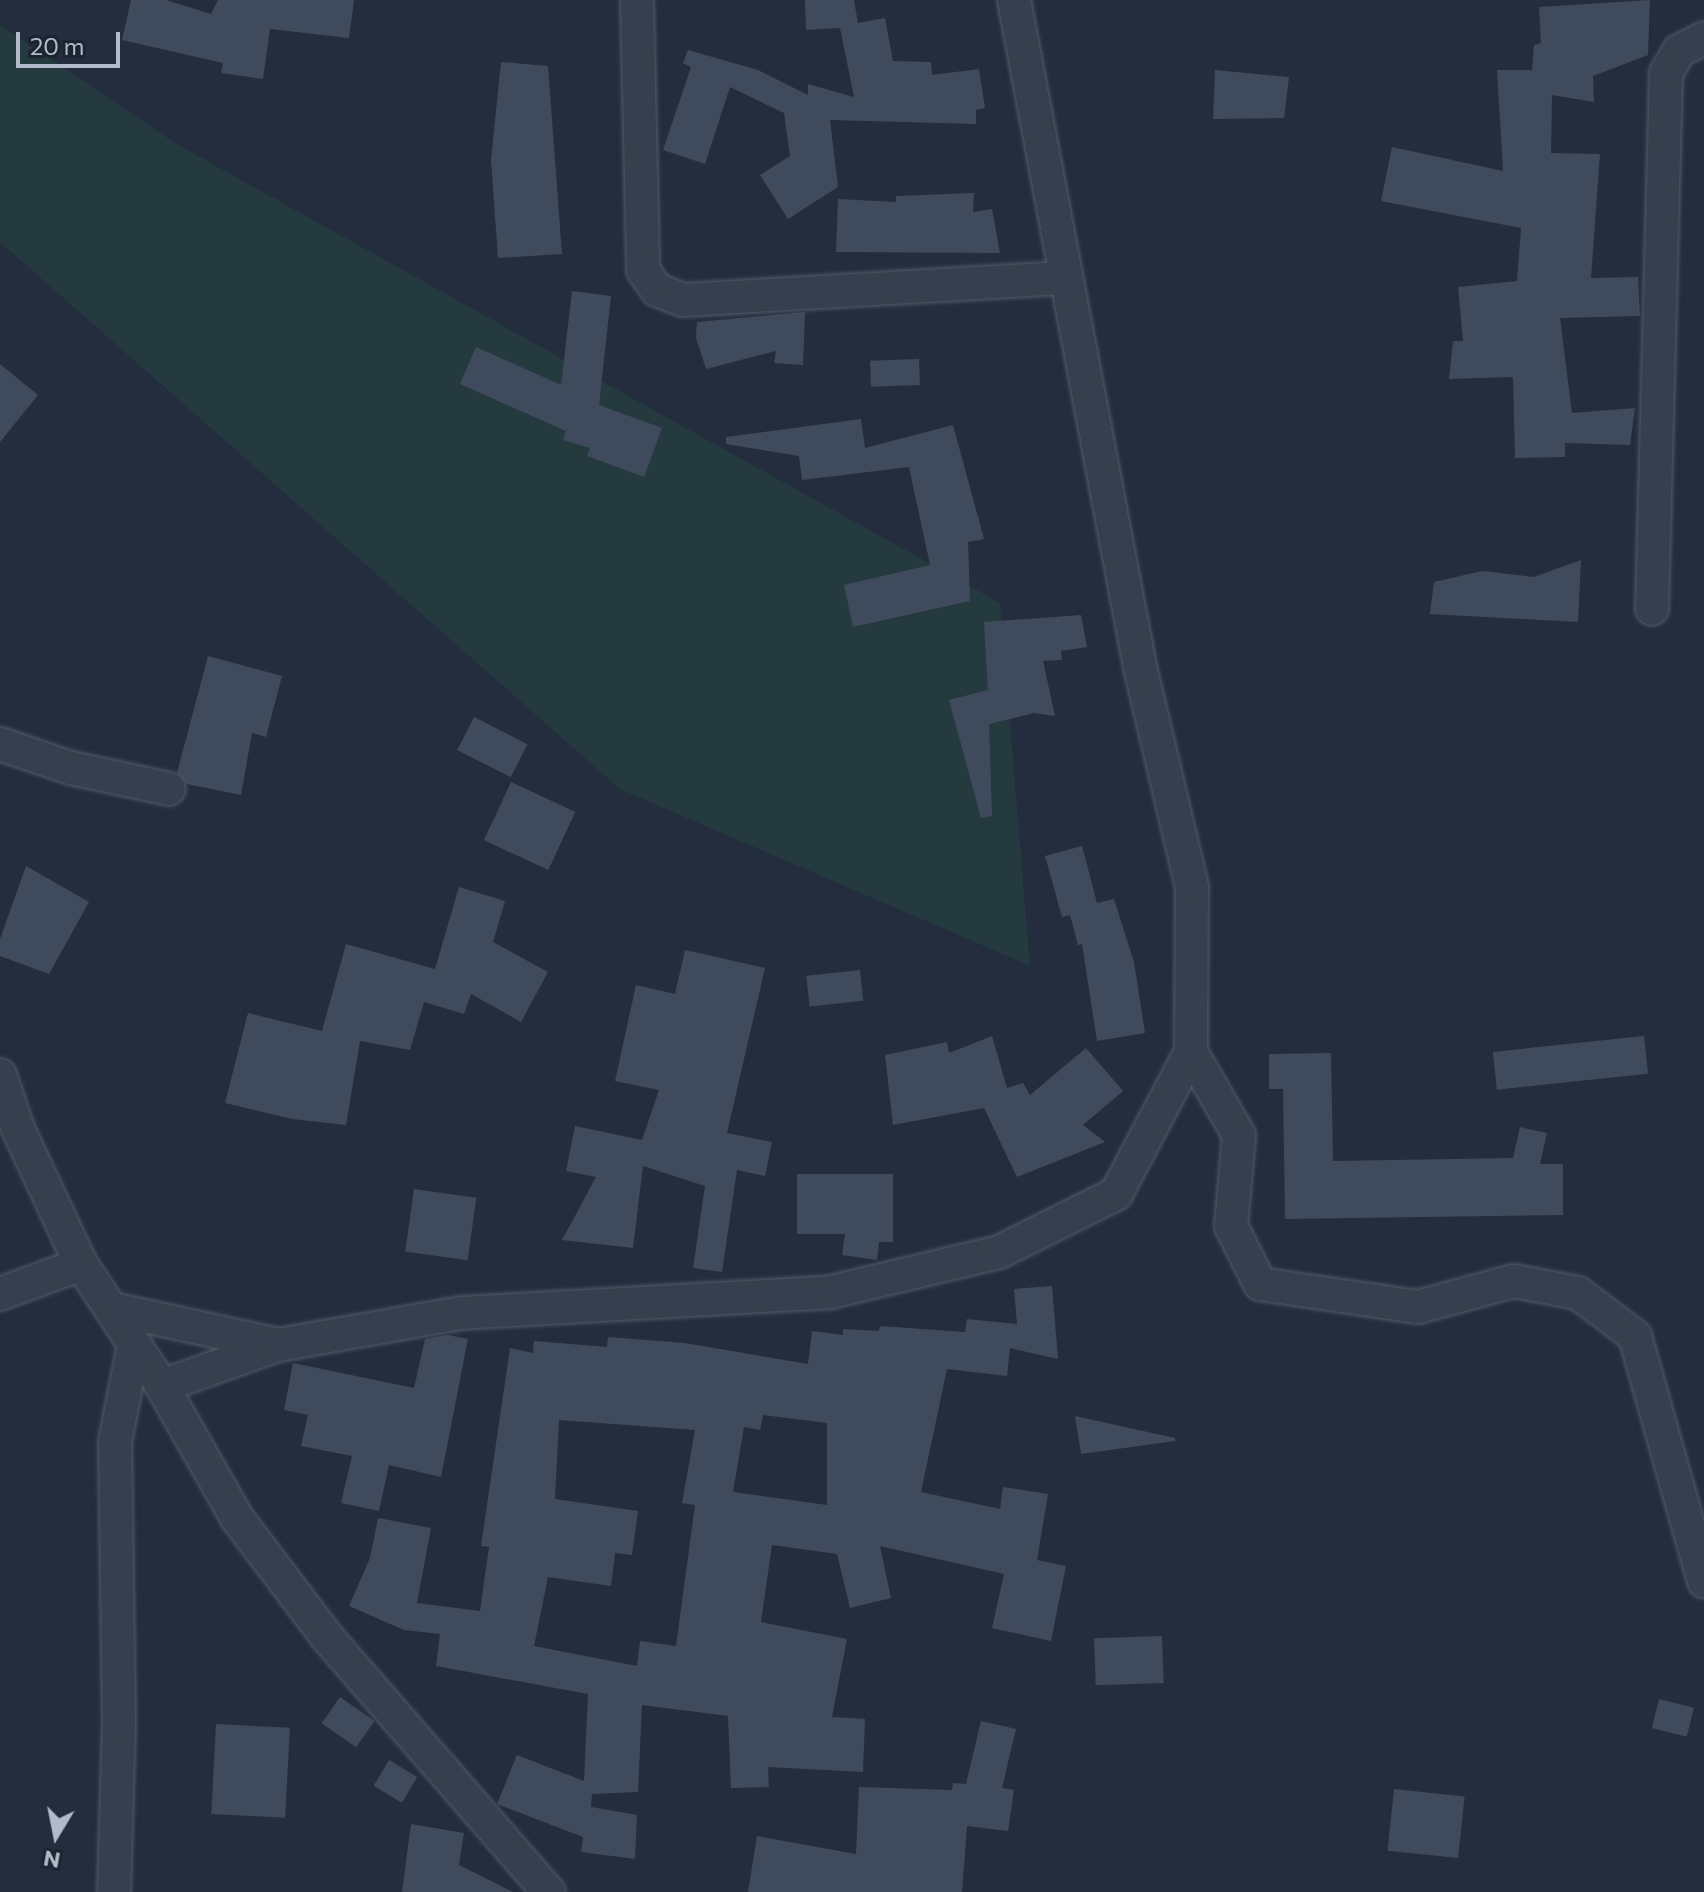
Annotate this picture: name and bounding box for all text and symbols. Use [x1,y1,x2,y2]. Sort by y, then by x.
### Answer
scale bar [20,16,124,66]
text: 20 m [30,31,84,60]
north arrow [16,1796,96,1876]
text: N [41,1845,62,1875]

